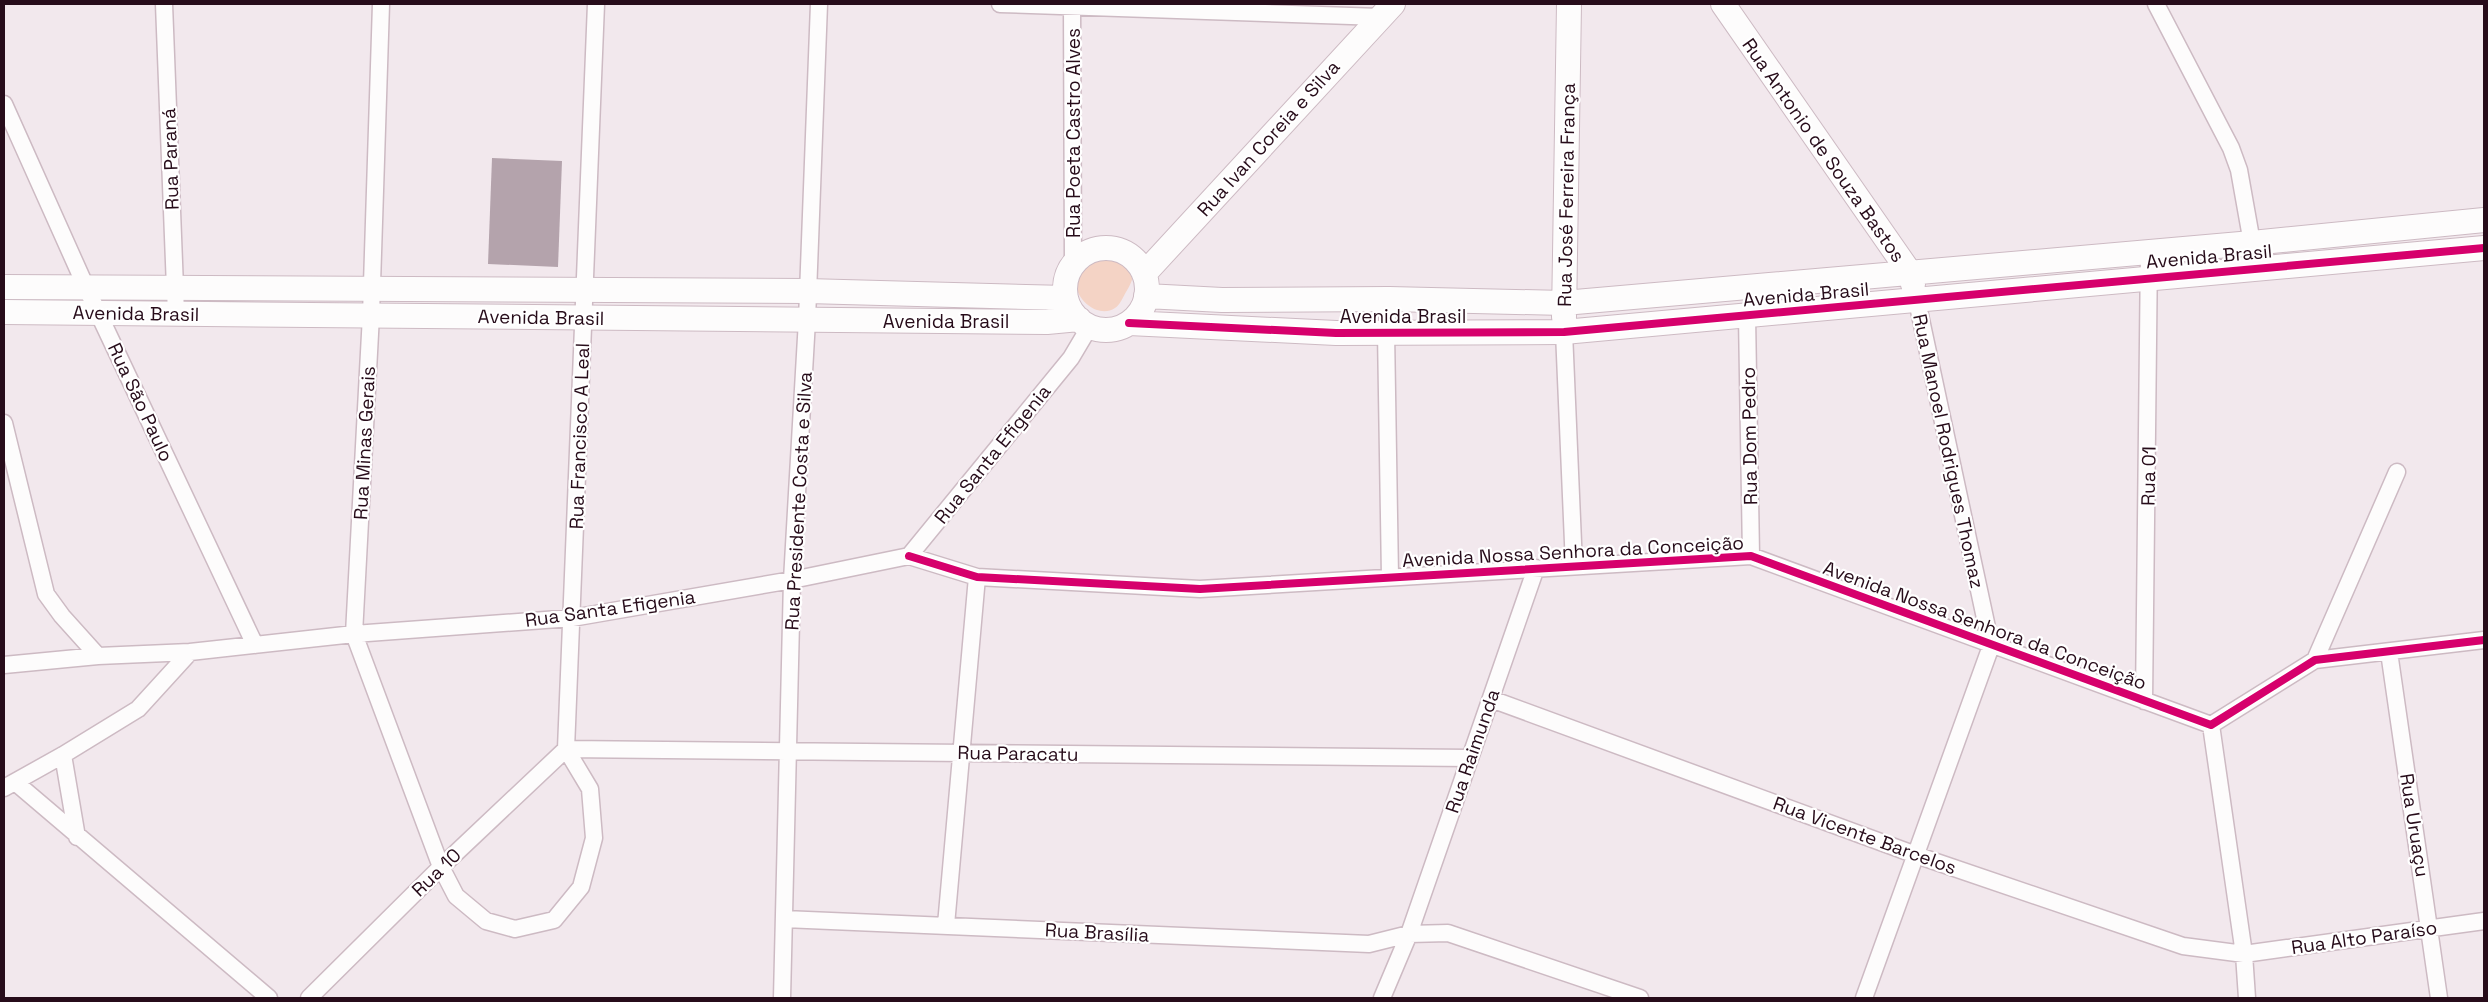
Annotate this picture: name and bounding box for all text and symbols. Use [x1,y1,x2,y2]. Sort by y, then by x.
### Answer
street label: Rua Poeta Castro Alves [1061,28,1086,238]
street label: Rua Antonio de Souza Bastos [1736,33,1911,267]
street label: Rua Ivan Coreia e Silva [1192,55,1345,222]
street label: Rua José Ferreira França [1552,83,1581,307]
street label: Rua Paraná [156,108,185,210]
street label: Avenida Brasil [2145,239,2273,274]
street label: Avenida Brasil [1742,277,1870,312]
street label: Avenida Brasil [72,300,200,327]
street label: Avenida Brasil [477,304,605,331]
street label: Avenida Brasil [1340,304,1466,329]
street label: Avenida Brasil [883,309,1009,334]
street label: Rua Manoel Rodrigues Thomaz [1907,312,1990,591]
street label: Rua São Paulo [102,339,179,466]
street label: Rua Francisco A Leal [564,342,595,530]
street label: Rua Minas Gerais [348,365,381,521]
street label: Rua Dom Pedro [1736,367,1763,505]
street label: Rua Presidente Costa e Silva [779,371,818,631]
street label: Rua Santa Efigenia [929,380,1056,529]
street label: Rua 01 [2135,446,2162,506]
street label: Avenida Nossa Senhora da Conceição [1401,530,1745,573]
street label: Avenida Nossa Senhora da Conceição [1820,555,2150,696]
street label: Rua Santa Efigenia [523,584,697,633]
street label: Rua Raimunda [1440,686,1505,817]
street label: Rua Paracatu [957,740,1079,767]
street label: Rua Uruaçu [2394,772,2435,879]
street label: Rua Vicente Barcelos [1770,791,1960,880]
street label: Rua 10 [406,843,466,902]
street label: Rua Alto Paraíso [2289,915,2439,960]
street label: Rua Brasília [1044,917,1150,948]

